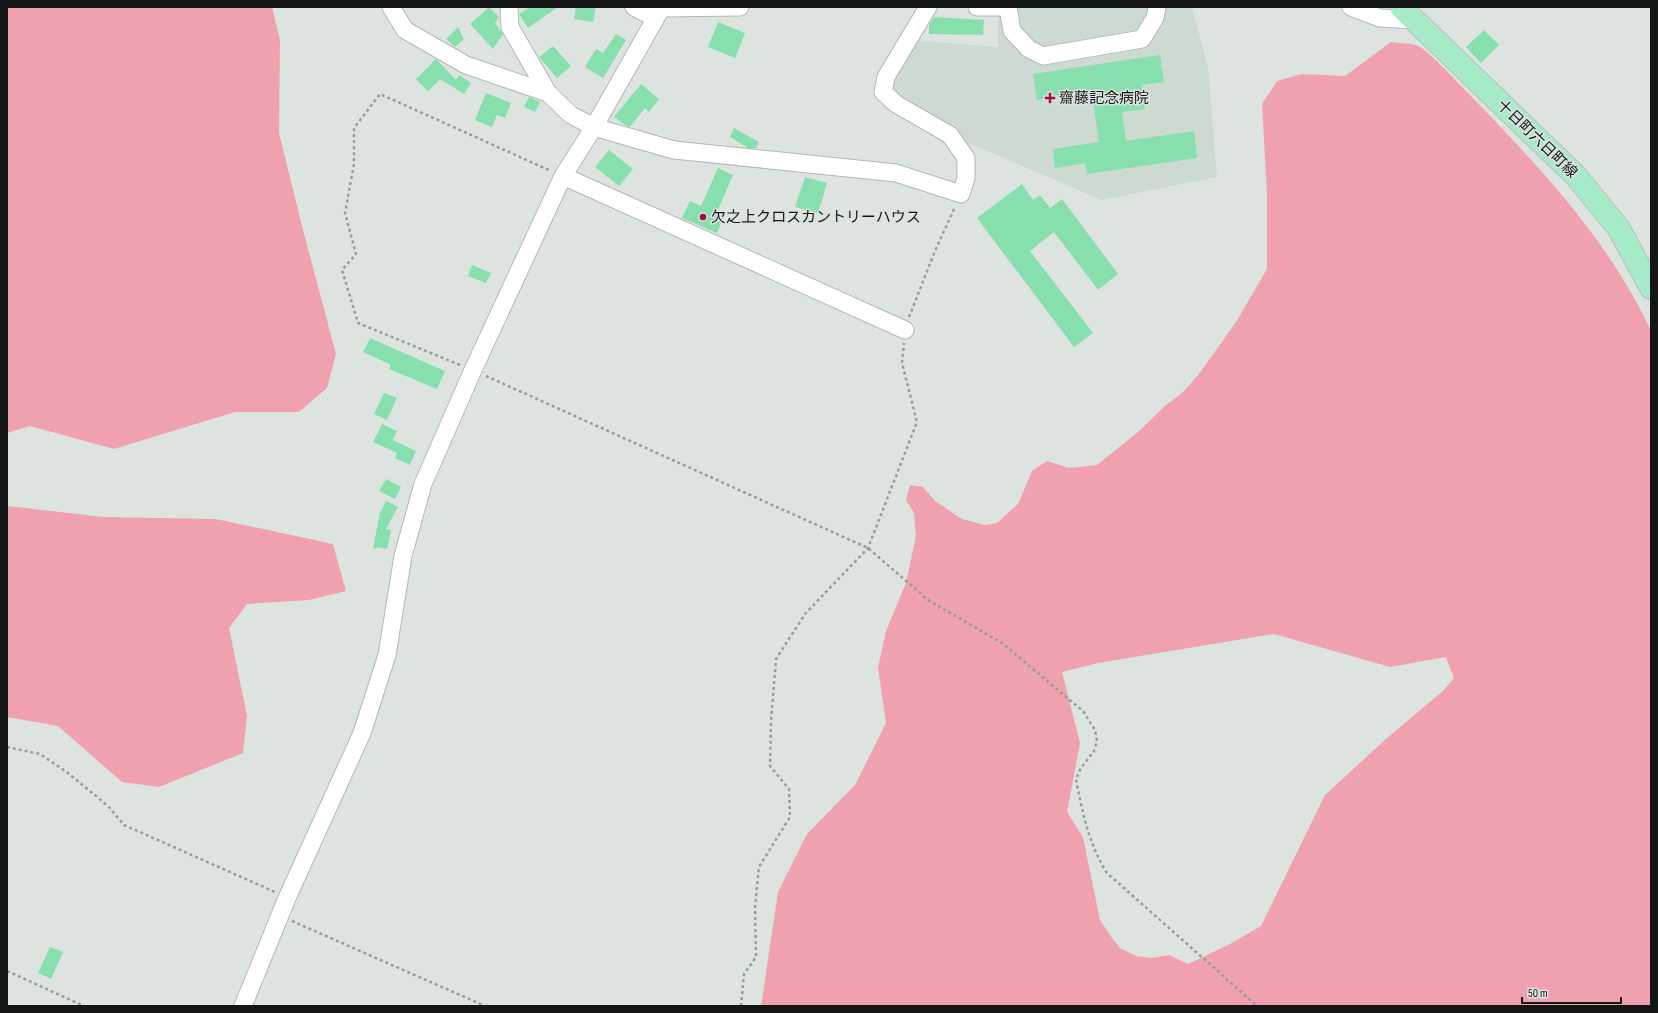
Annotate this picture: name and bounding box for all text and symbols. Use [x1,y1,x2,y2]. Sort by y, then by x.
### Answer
place label: 齋藤記念病院 [1059,89,1149,108]
marker: 齋藤記念病院 [1044,92,1056,104]
street label: 十日町六日町線 [1493,96,1581,182]
place label: 欠之上クロスカントリーハウス [711,208,921,227]
marker: 欠之上クロスカントリーハウス [698,212,708,222]
scale bar [1522,979,1621,1005]
text: 50 m [1528,986,1548,1001]

